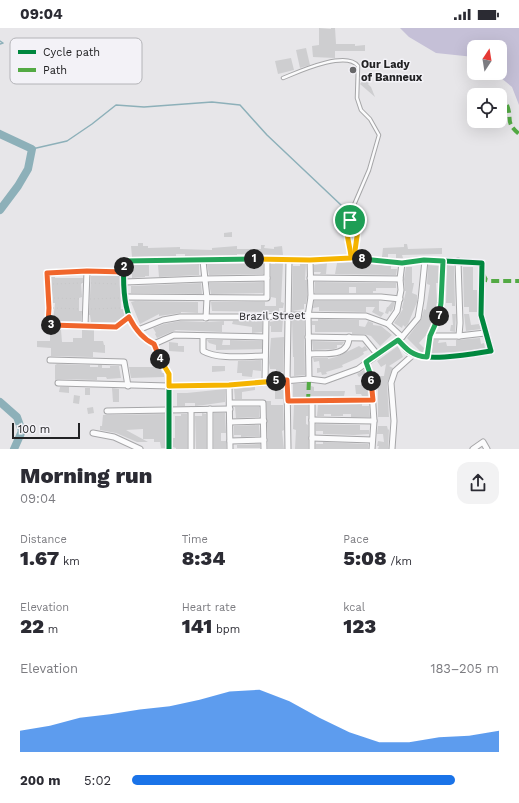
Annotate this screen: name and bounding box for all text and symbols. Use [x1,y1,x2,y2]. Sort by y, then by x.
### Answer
text: 09:04 [20,5,63,23]
legend [10,38,142,84]
north arrow [467,40,507,80]
map controls [467,40,507,128]
text: Cycle path [43,46,100,59]
place label: Our Lady of Banneux [361,58,423,84]
text: Path [43,64,67,77]
marker: Our Lady of Banneux [348,65,358,75]
button: locate [467,88,507,128]
pin [333,203,367,237]
icon: arrive [339,209,361,231]
pin: 1 [244,249,264,269]
pin: 8 [352,249,372,269]
text: 1 [252,252,256,265]
text: 8 [359,252,365,265]
pin: 2 [114,257,134,277]
text: 2 [121,260,127,273]
pin: 7 [429,306,449,326]
street label: Brazil Street [239,309,306,323]
text: 7 [436,309,442,322]
pin: 3 [41,315,61,335]
text: 3 [48,318,54,331]
pin: 4 [150,349,170,369]
text: 4 [156,352,164,365]
pin: 5 [266,371,286,391]
pin: 6 [361,371,381,391]
text: 5 [273,374,279,387]
text: 6 [368,374,374,387]
scale bar [12,421,80,440]
text: 100 m [18,423,50,436]
button: share [457,462,499,504]
text: Morning run [20,463,152,488]
text: 09:04 [20,491,56,506]
text: Distance [20,533,67,546]
text: Time [182,533,208,546]
text: Pace [343,533,369,546]
text: 1.67 [20,546,59,570]
text: 8:34 [182,546,225,570]
text: 5:08 [343,546,387,570]
text: km [59,555,80,568]
text: /km [387,555,412,568]
text: Elevation [20,601,69,614]
text: Heart rate [182,601,236,614]
text: kcal [343,601,365,614]
text: 22 [20,614,44,638]
text: 141 [182,614,212,638]
text: 123 [343,614,376,638]
text: m [44,623,58,636]
text: bpm [212,623,240,636]
text: Elevation [20,661,78,676]
text: 183–205 m [430,661,499,676]
text: 200 m [20,773,60,788]
text: 5:02 [84,773,111,788]

